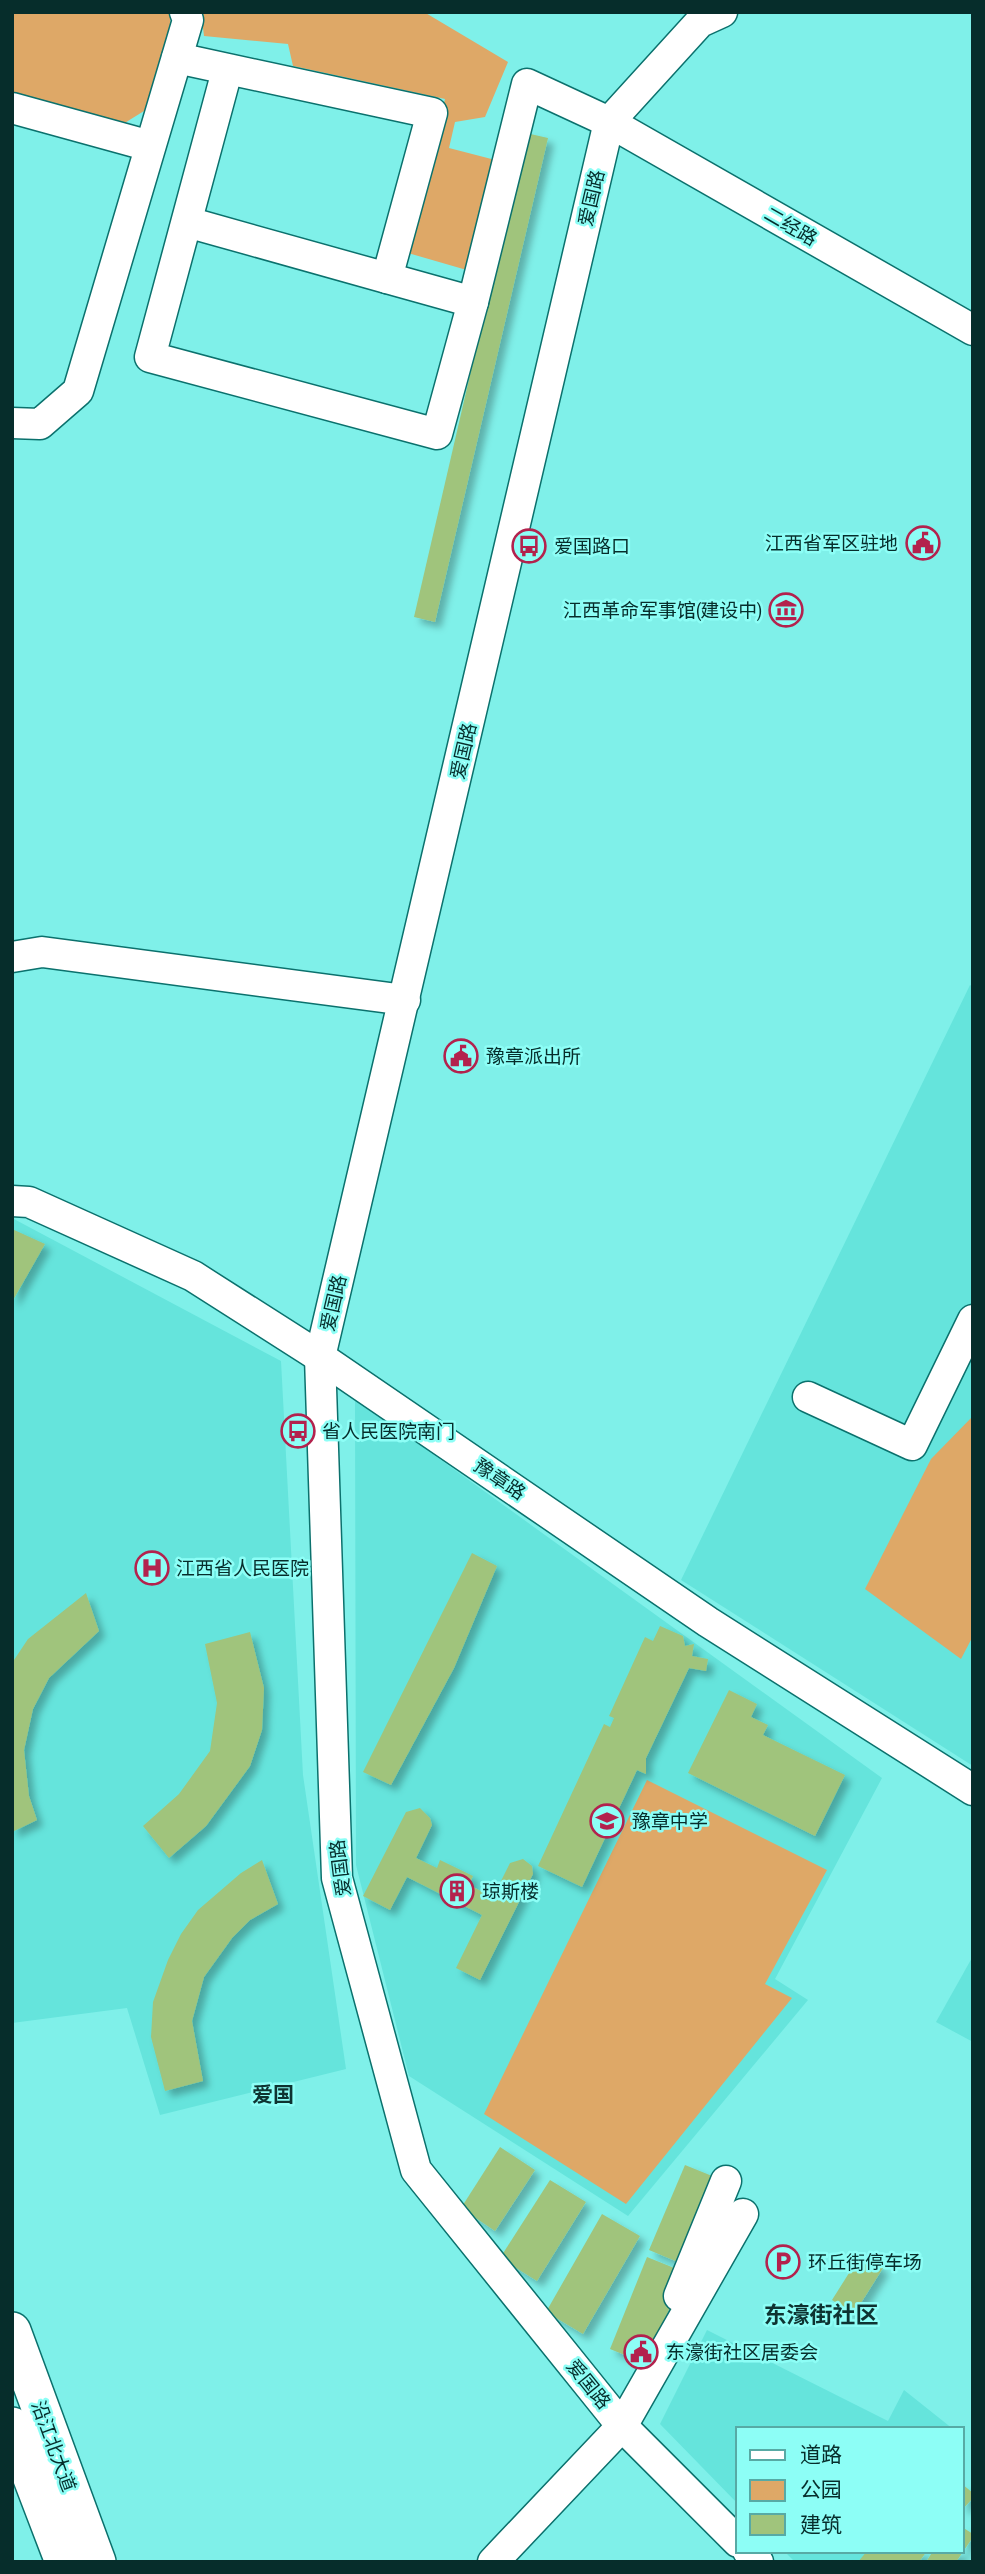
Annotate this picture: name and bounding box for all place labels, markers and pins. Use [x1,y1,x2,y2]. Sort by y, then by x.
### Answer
public building icon: 江西省军区驻地 [904,524,942,562]
bus stop icon: 爱国路口 [510,527,548,565]
place label: 江西省军区驻地 [765,532,898,554]
place label: 爱国路口 [554,535,630,557]
museum icon: 江西革命军事馆(建设中) [767,591,805,629]
place label: 江西革命军事馆(建设中) [563,599,762,621]
public building icon: 豫章派出所 [442,1037,480,1075]
place label: 豫章派出所 [486,1045,581,1067]
bus stop icon: 省人民医院南门 [279,1412,317,1450]
place label: 省人民医院南门 [322,1420,455,1442]
hospital icon: 江西省人民医院 [133,1549,171,1587]
place label: 江西省人民医院 [176,1557,309,1579]
school or university icon: 豫章中学 [588,1802,626,1840]
place label: 豫章中学 [632,1810,708,1832]
building icon: 琼斯楼 [438,1872,476,1910]
place label: 琼斯楼 [482,1880,539,1902]
parking icon: 环丘街停车场 [764,2243,802,2281]
place label: 环丘街停车场 [808,2251,922,2273]
public building icon: 东濠街社区居委会 [622,2333,660,2371]
place label: 东濠街社区居委会 [666,2341,818,2363]

